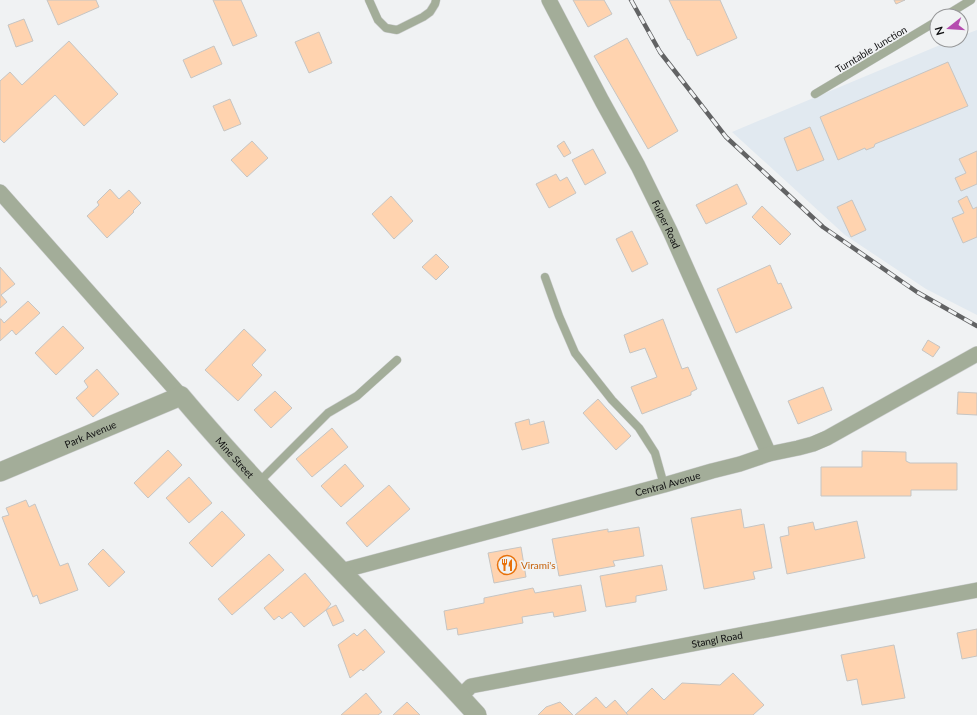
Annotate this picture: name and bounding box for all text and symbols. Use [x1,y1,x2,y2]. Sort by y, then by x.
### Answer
north arrow [929,8,969,48]
street label: Turntable Junction [833,23,909,75]
text: N [932,25,946,37]
street label: Fulper Road [650,198,683,250]
street label: Park Avenue [63,418,118,450]
street label: Mine Street [213,434,257,481]
street label: Central Avenue [634,469,702,498]
restaurant icon: Virami's [496,554,518,576]
place label: Virami's [521,559,556,571]
street label: Stangl Road [690,629,744,650]

